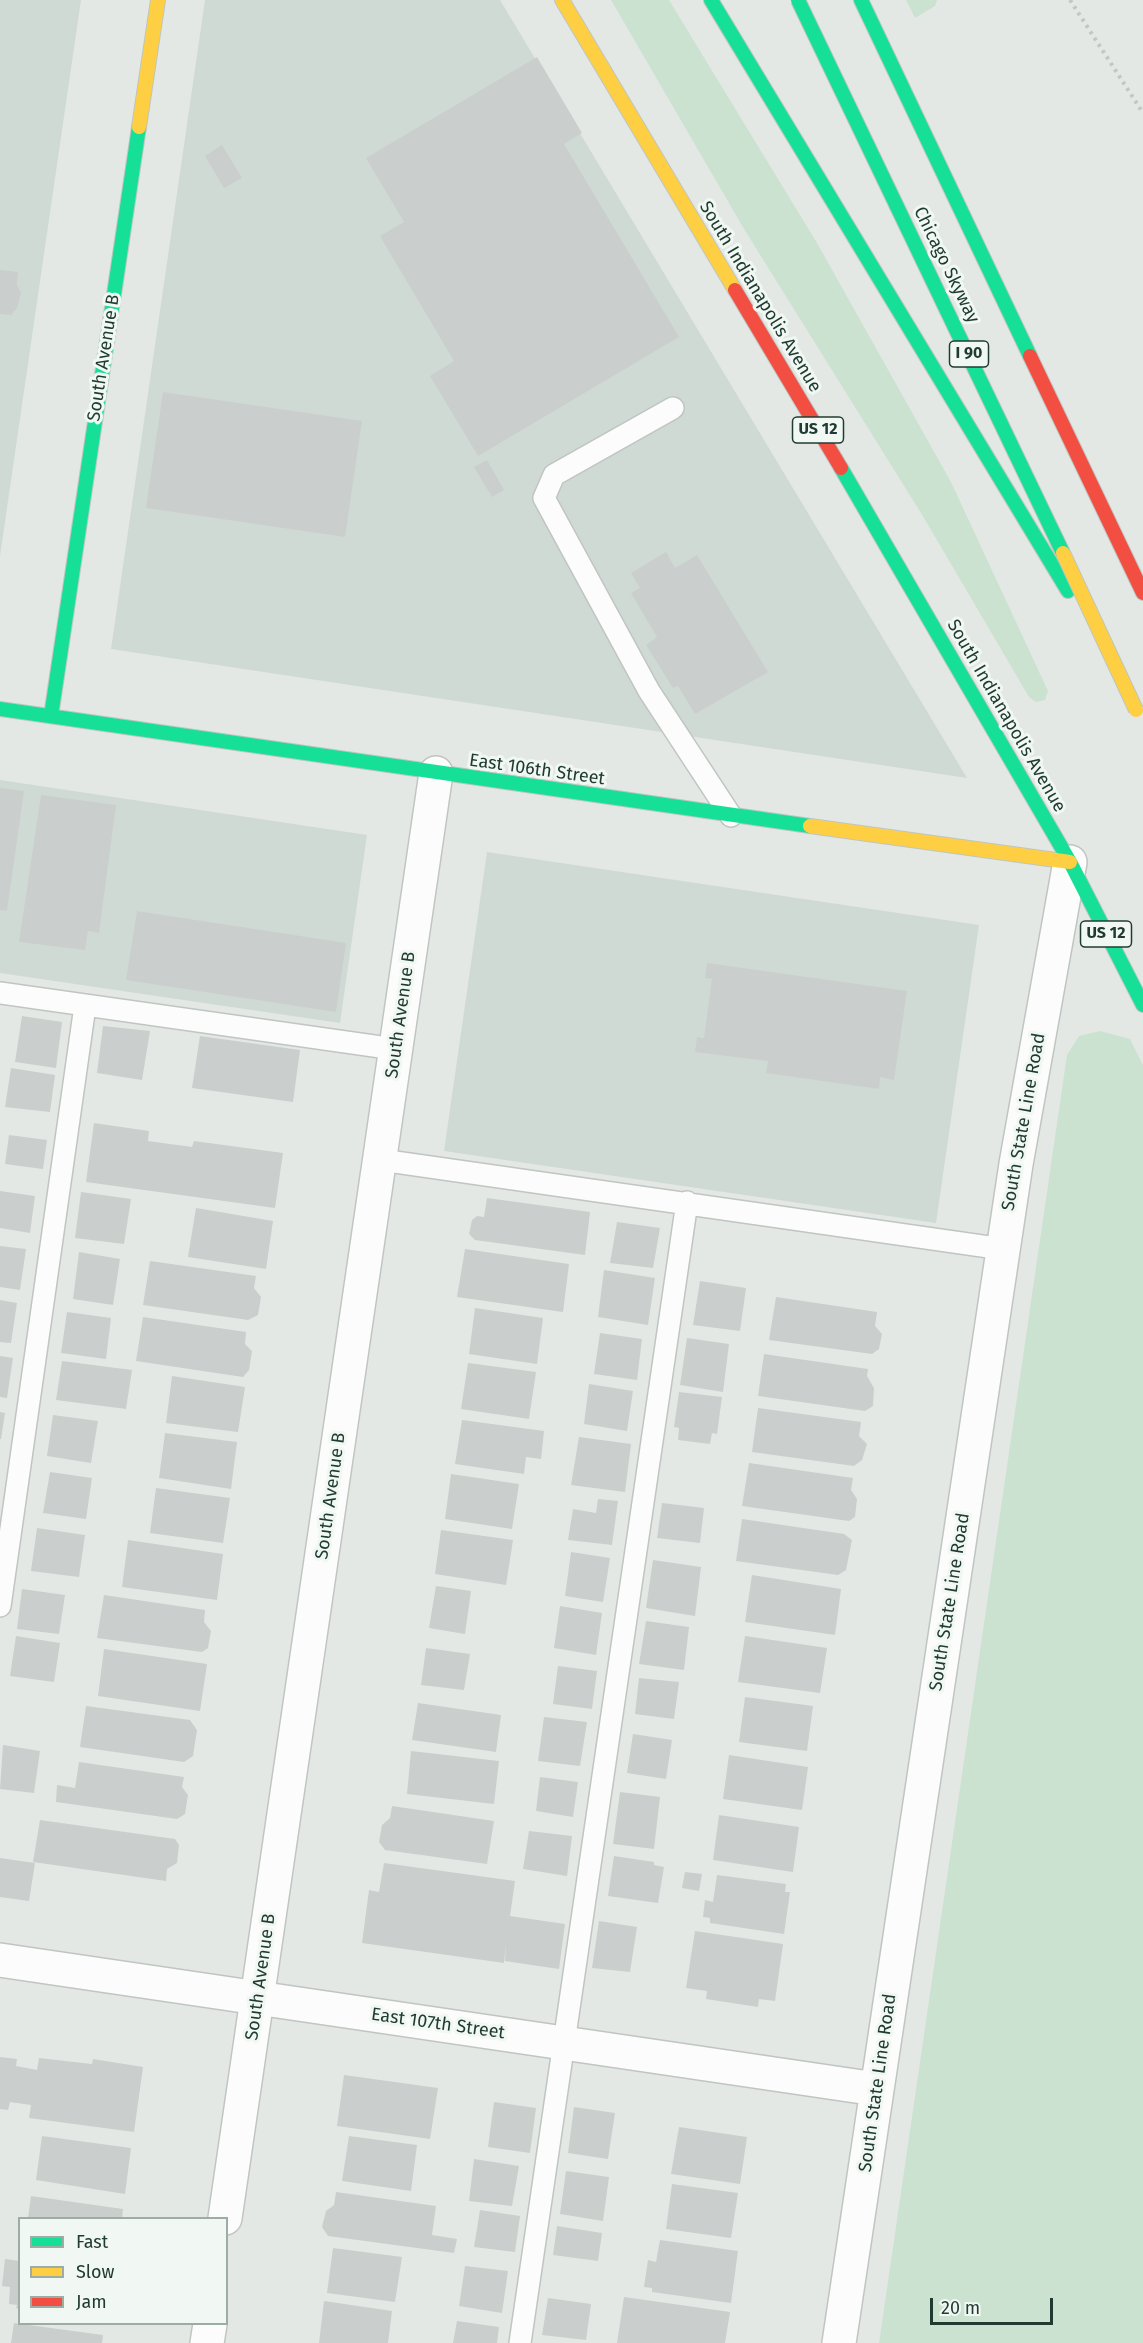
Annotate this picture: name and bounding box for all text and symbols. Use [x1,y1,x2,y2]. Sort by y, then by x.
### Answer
street label: South Indianapolis Avenue [694,198,826,396]
street label: Chicago Skyway [908,203,984,327]
street label: South Avenue B [83,293,125,423]
road number: I 90 [950,341,988,367]
road number: US 12 [792,417,844,443]
street label: South Indianapolis Avenue [942,616,1070,816]
street label: East 106th Street [468,750,606,790]
road number: US 12 [1080,921,1132,947]
street label: South Avenue B [381,950,421,1080]
street label: South State Line Road [998,1031,1050,1213]
street label: South Avenue B [311,1431,351,1561]
street label: South State Line Road [925,1511,975,1693]
street label: South Avenue B [241,1912,281,2042]
street label: South State Line Road [855,1992,901,2174]
street label: East 107th Street [370,2004,506,2044]
legend [18,2217,228,2325]
text: Fast [76,2231,108,2253]
text: Slow [76,2261,114,2283]
scale bar [933,2286,1056,2324]
text: Jam [76,2291,107,2313]
text: 20 m [941,2297,980,2319]

